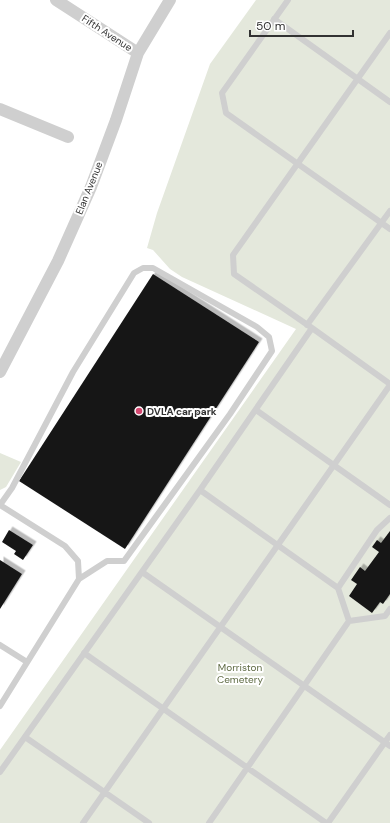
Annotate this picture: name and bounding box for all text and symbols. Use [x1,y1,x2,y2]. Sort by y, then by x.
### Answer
street label: Fifth Avenue [79,12,135,54]
scale bar [250,12,353,38]
text: 50 m [256,18,285,34]
street label: Elan Avenue [73,159,106,216]
place label: DVLA car park [147,405,217,418]
marker: DVLA car park [134,406,144,416]
park label: Morriston Cemetery [217,661,263,686]

